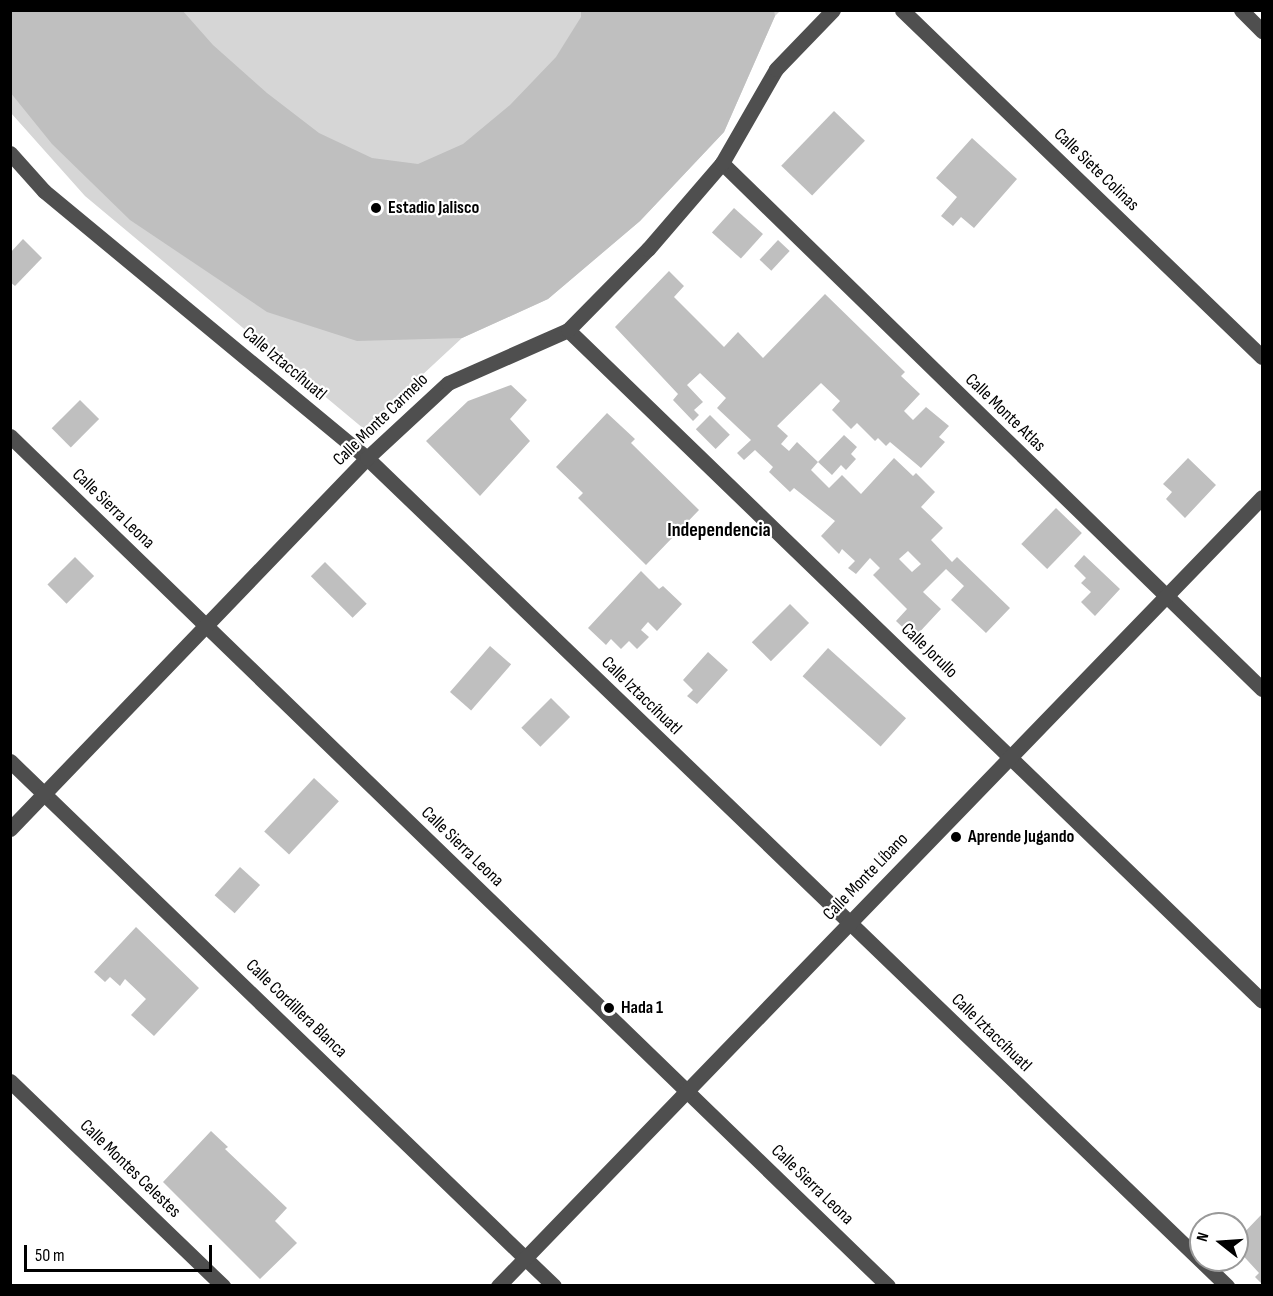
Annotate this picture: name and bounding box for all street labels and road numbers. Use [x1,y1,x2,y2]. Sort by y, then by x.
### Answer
street label: Calle Siete Colinas [1049,124,1143,216]
street label: Calle Iztaccíhuatl [238,323,330,405]
street label: Calle Monte Carmelo [329,369,433,471]
street label: Calle Monte Atlas [960,369,1050,457]
street label: Calle Sierra Leona [67,464,159,554]
street label: Calle Jorullo [896,619,962,683]
street label: Calle Iztaccíhuatl [596,652,686,740]
street label: Calle Sierra Leona [416,802,508,892]
street label: Calle Monte Líbano [819,829,913,925]
street label: Calle Cordillera Blanca [241,955,351,1063]
street label: Calle Iztaccíhuatl [946,989,1036,1077]
street label: Calle Montes Celestes [75,1115,185,1223]
street label: Calle Sierra Leona [766,1140,858,1230]

